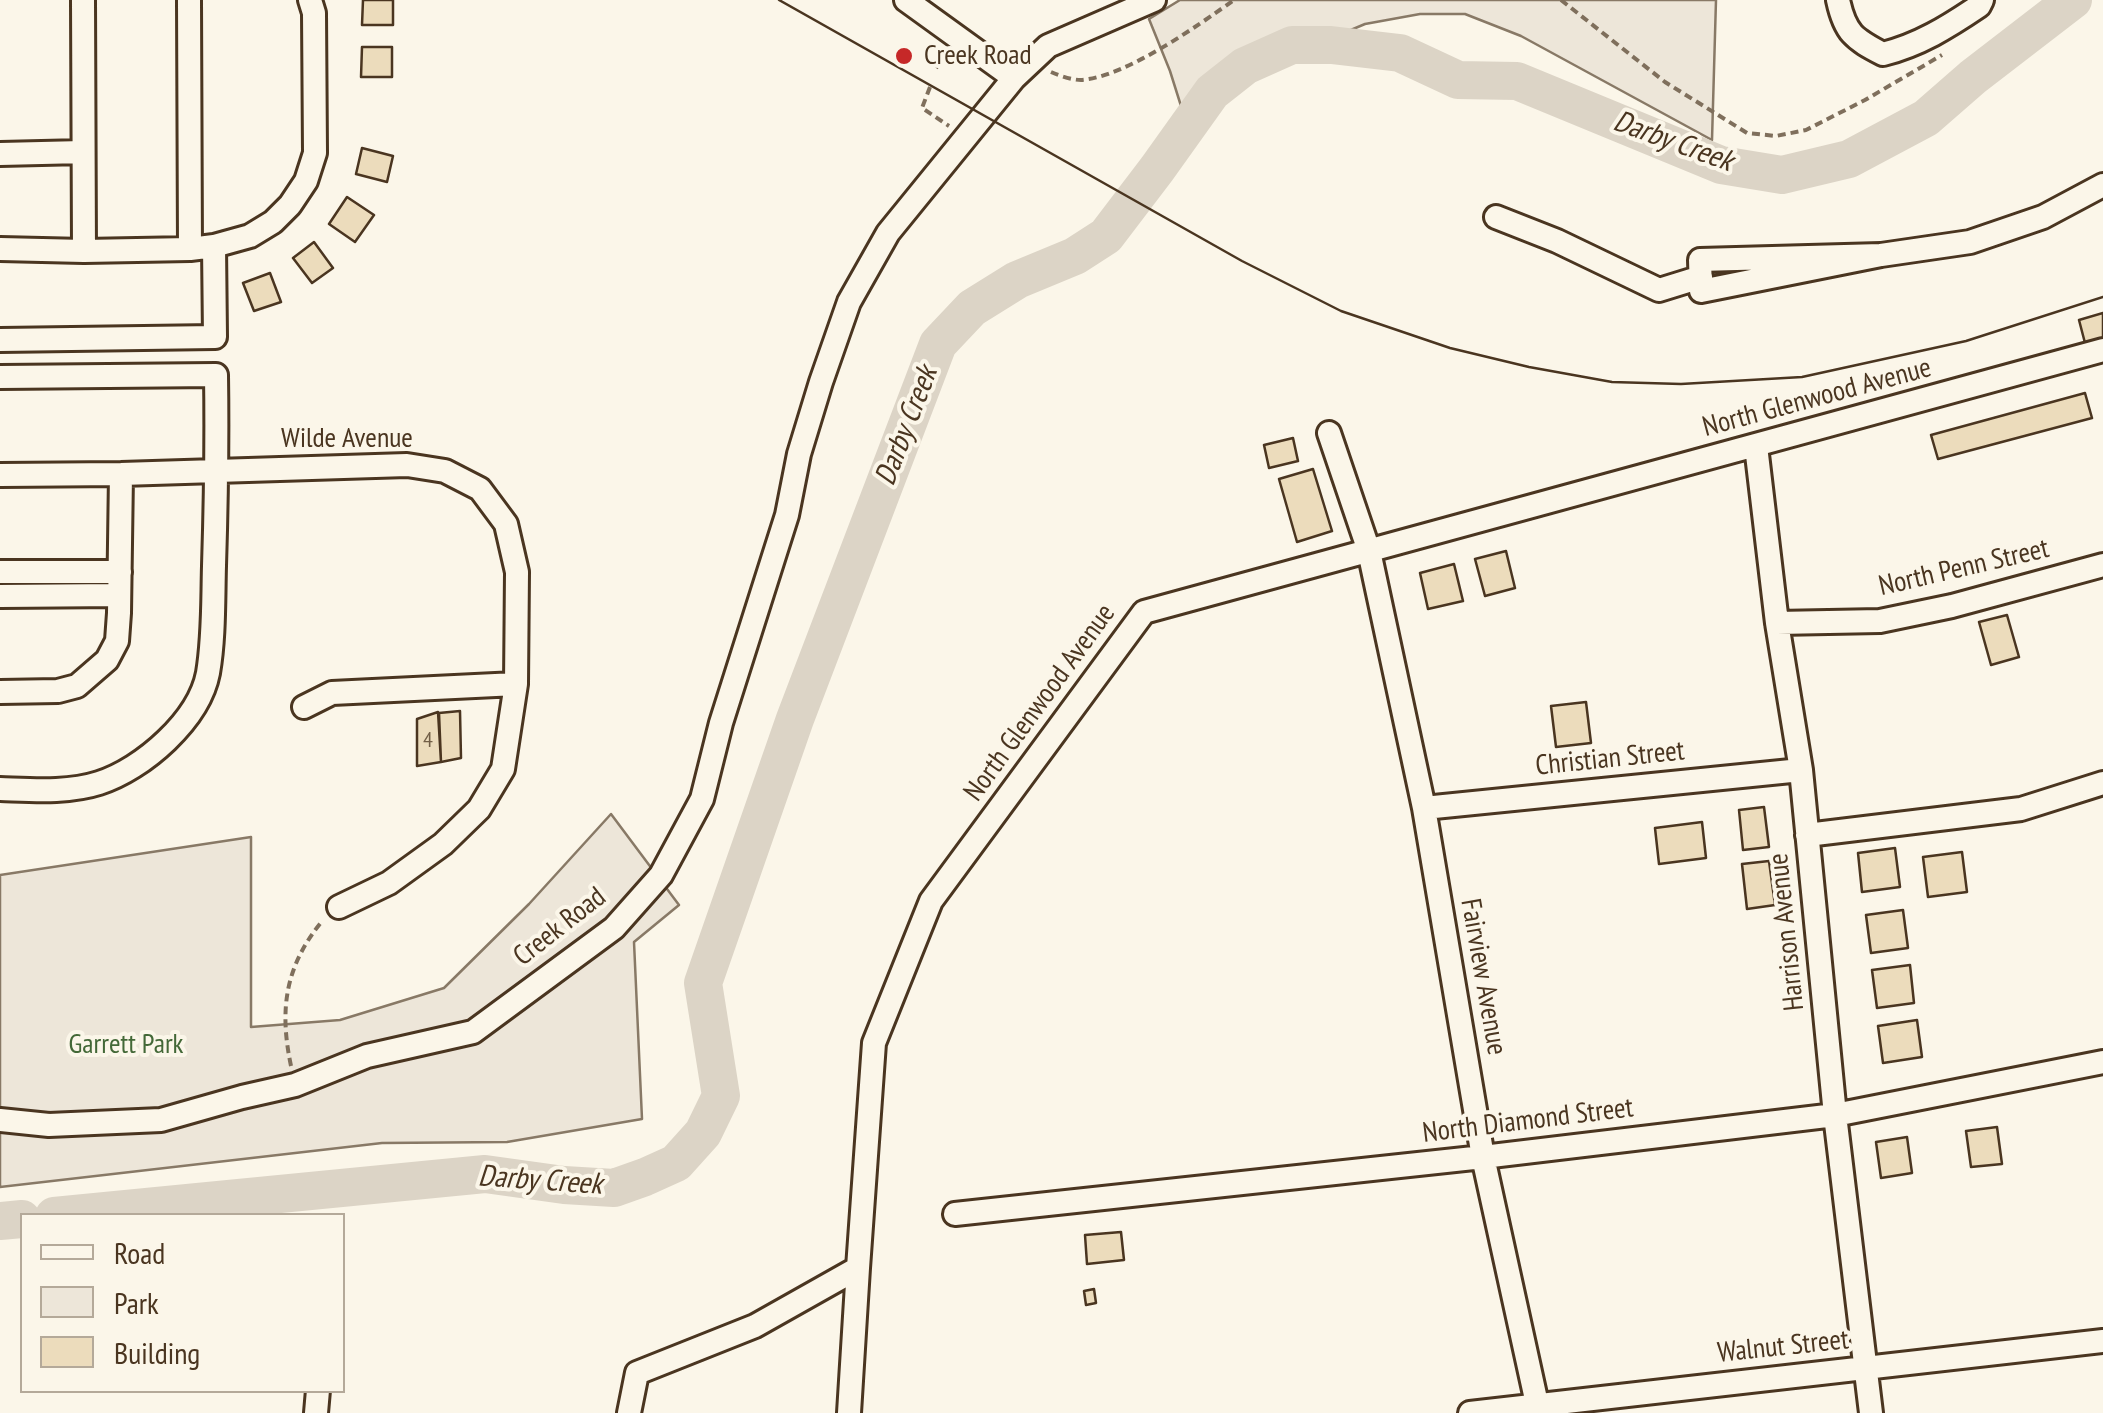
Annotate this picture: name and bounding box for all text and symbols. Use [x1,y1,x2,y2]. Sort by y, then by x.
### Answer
place label: Creek Road [924,39,1032,73]
marker: Creek Road [893,45,915,67]
water label: Darby Creek [1609,104,1737,180]
street label: North Glenwood Avenue [1699,351,1935,445]
water label: Darby Creek [868,362,946,490]
street label: Wilde Avenue [281,422,413,456]
street label: North Penn Street [1876,532,2052,604]
street label: North Glenwood Avenue [957,598,1123,808]
house number: 4 [423,728,433,754]
street label: Christian Street [1534,734,1686,784]
street label: Harrison Avenue [1762,852,1812,1012]
street label: Creek Road [507,881,613,973]
street label: Fairview Avenue [1453,896,1513,1058]
park label: Garrett Park [69,1028,183,1062]
street label: North Diamond Street [1421,1091,1635,1151]
water label: Darby Creek [477,1159,603,1203]
legend [20,1213,345,1393]
text: Road [114,1233,165,1272]
text: Park [114,1283,159,1322]
street label: Walnut Street [1716,1323,1850,1371]
text: Building [114,1333,200,1372]

